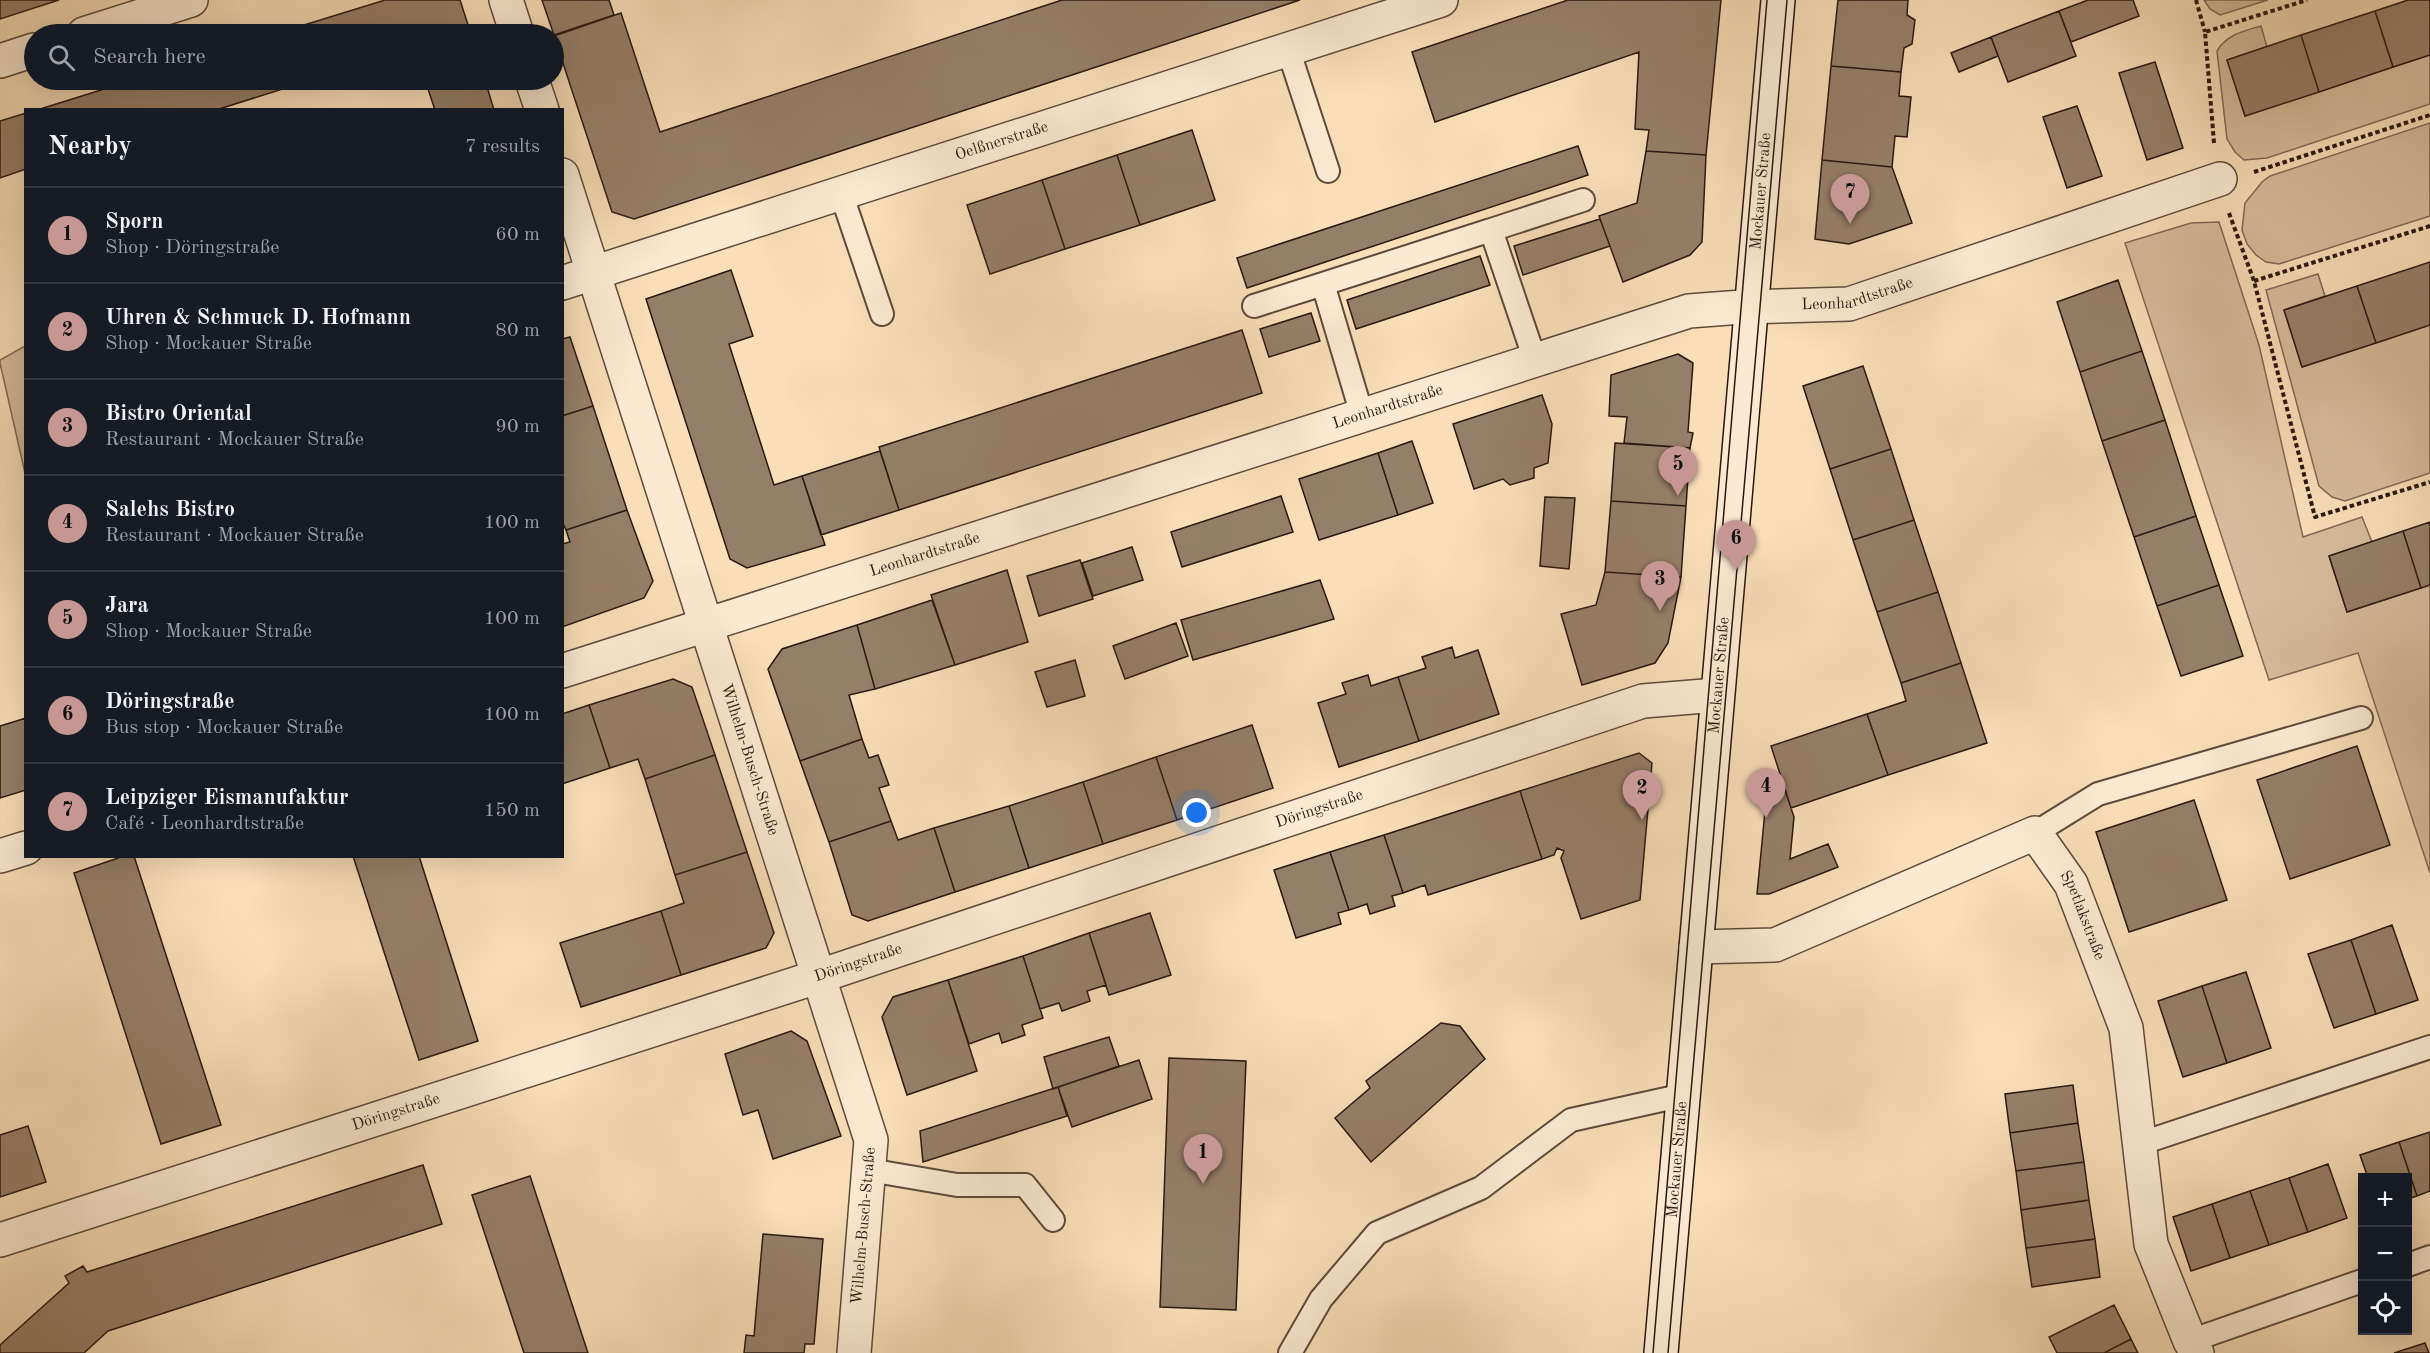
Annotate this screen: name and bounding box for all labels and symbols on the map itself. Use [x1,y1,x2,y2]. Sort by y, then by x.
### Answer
street label: Oelßnerstraße [953,119,1050,164]
street label: Mockauer Straße [1748,132,1774,250]
pin: 7 [1830,174,1870,224]
street label: Leonhardtstraße [1801,275,1915,313]
street label: Leonhardtstraße [1331,382,1445,432]
pin: 5 [1658,446,1698,496]
pin: 6 [1716,520,1756,570]
street label: Leonhardtstraße [868,530,982,580]
pin: 3 [1640,562,1680,611]
street label: Mockauer Straße [1707,616,1733,735]
street label: Wilhelm-Busch-Straße [718,682,781,837]
pin: 4 [1746,768,1786,818]
pin: 2 [1622,770,1662,820]
street label: Döringstraße [1274,787,1365,831]
your location [1182,798,1211,827]
street label: Spetlakstraße [2056,868,2107,962]
street label: Döringstraße [813,941,904,985]
street label: Döringstraße [350,1091,442,1134]
street label: Mockauer Straße [1665,1101,1691,1219]
pin: 1 [1184,1134,1222,1184]
street label: Wilhelm-Busch-Straße [849,1147,879,1305]

